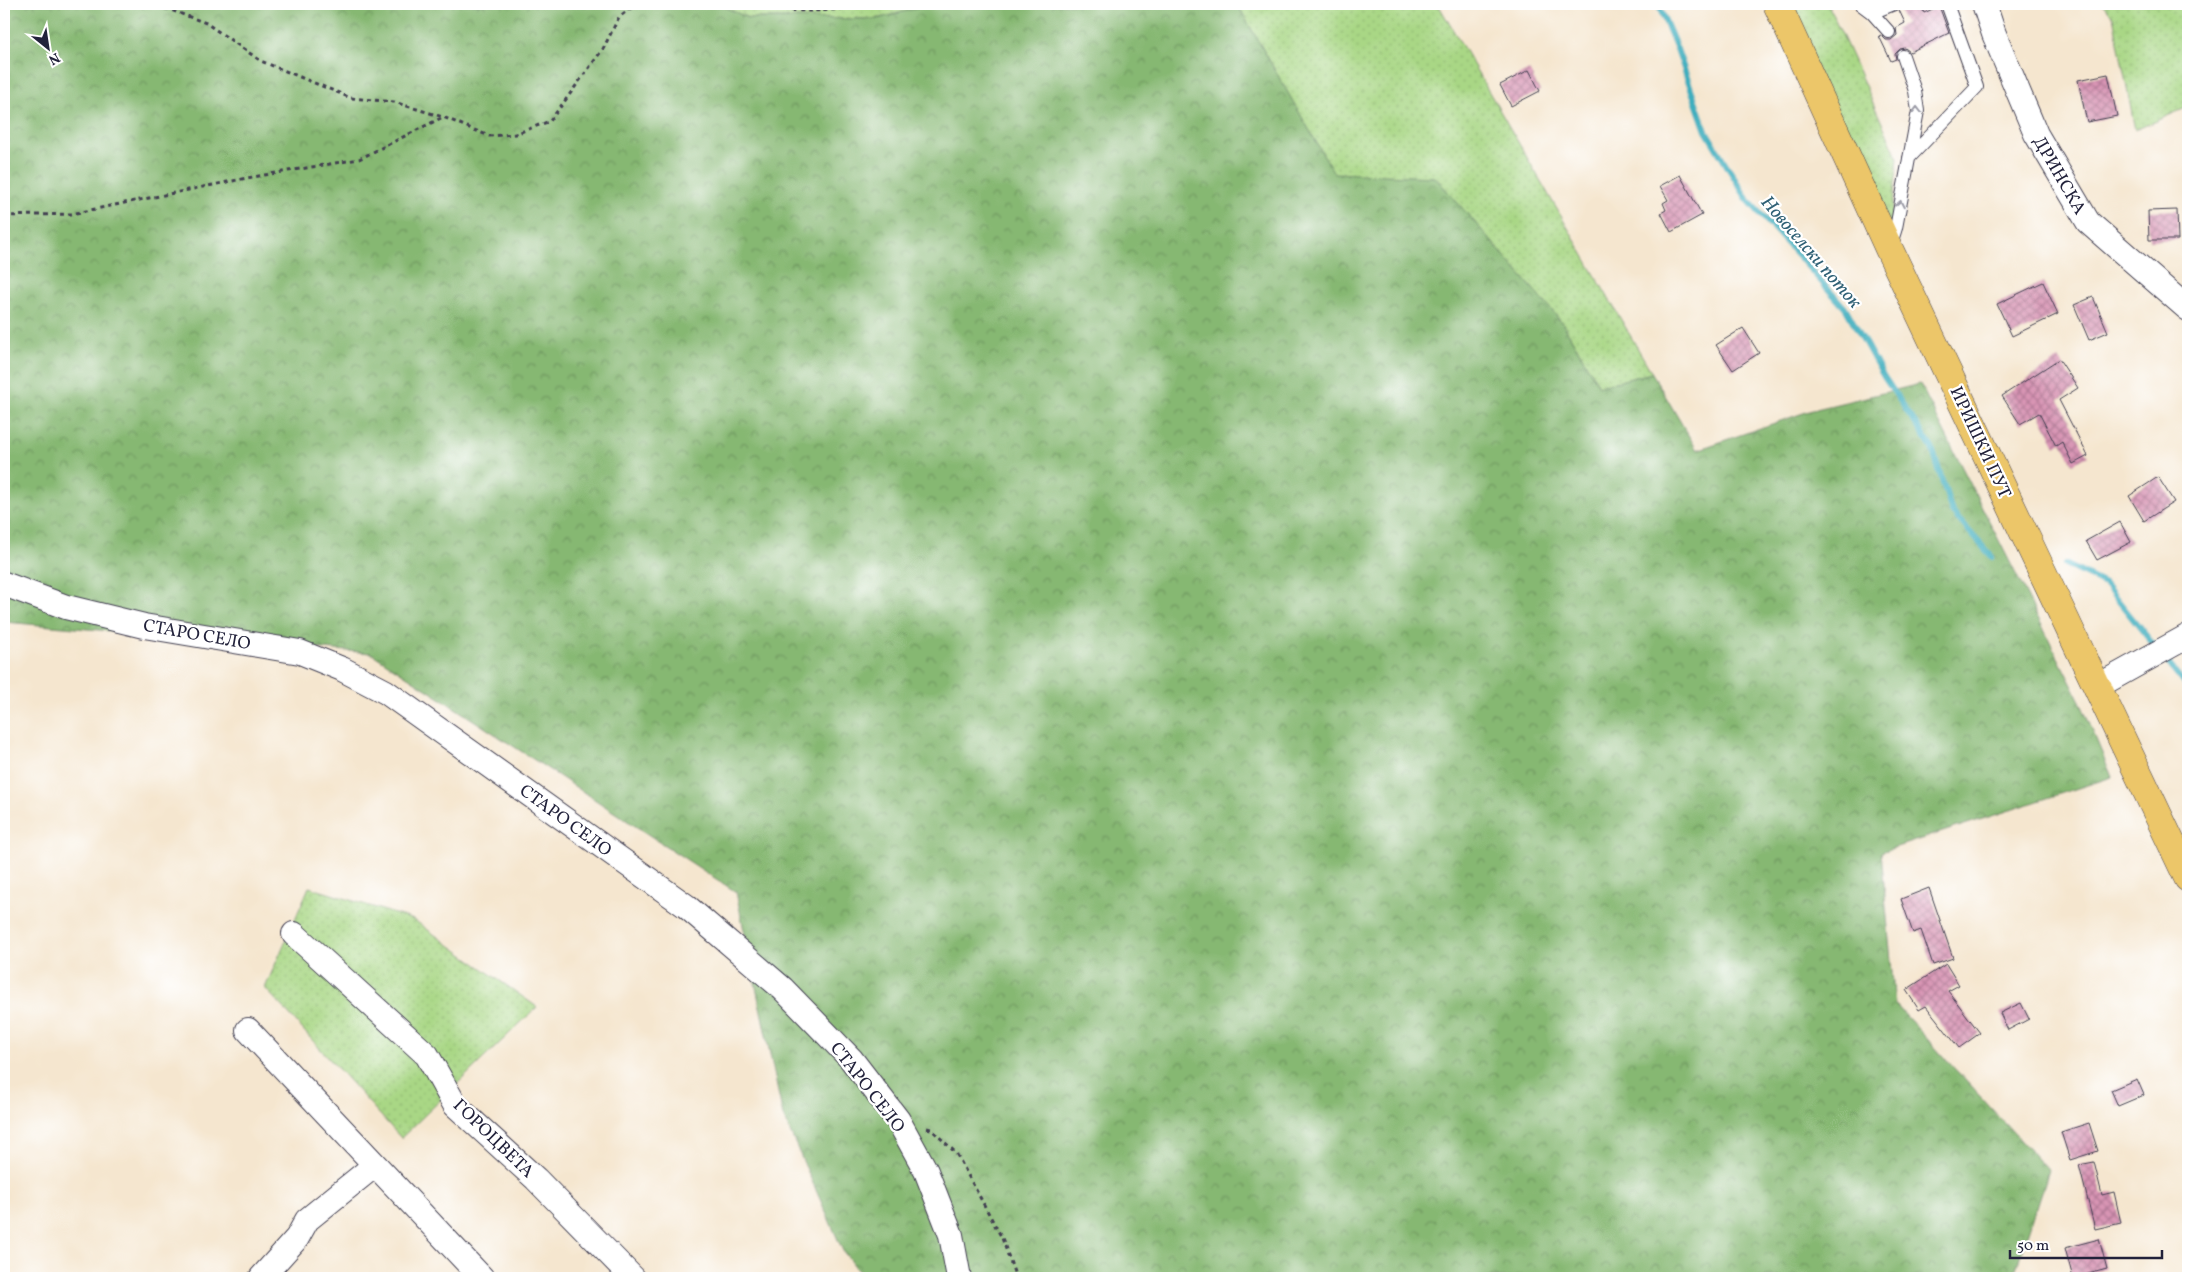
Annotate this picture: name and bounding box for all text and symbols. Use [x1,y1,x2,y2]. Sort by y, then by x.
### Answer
north arrow [22,22,72,72]
text: N [45,47,63,69]
one-way arrow [1912,106,1922,114]
street label: ДРИНСКА [2026,132,2092,220]
water label: Новоселски поток [1754,190,1867,315]
one-way arrow [1895,199,1905,208]
street label: ИРИШКИ ПУТ [1943,383,2017,503]
street label: СТАРО СЕЛО [141,614,252,657]
street label: СТАРО СЕЛО [514,779,616,863]
street label: СТАРО СЕЛО [823,1037,910,1138]
street label: ГОРОЦВЕТА [447,1094,539,1185]
scale bar [2010,1227,2162,1259]
text: 50 m [2017,1236,2049,1257]

